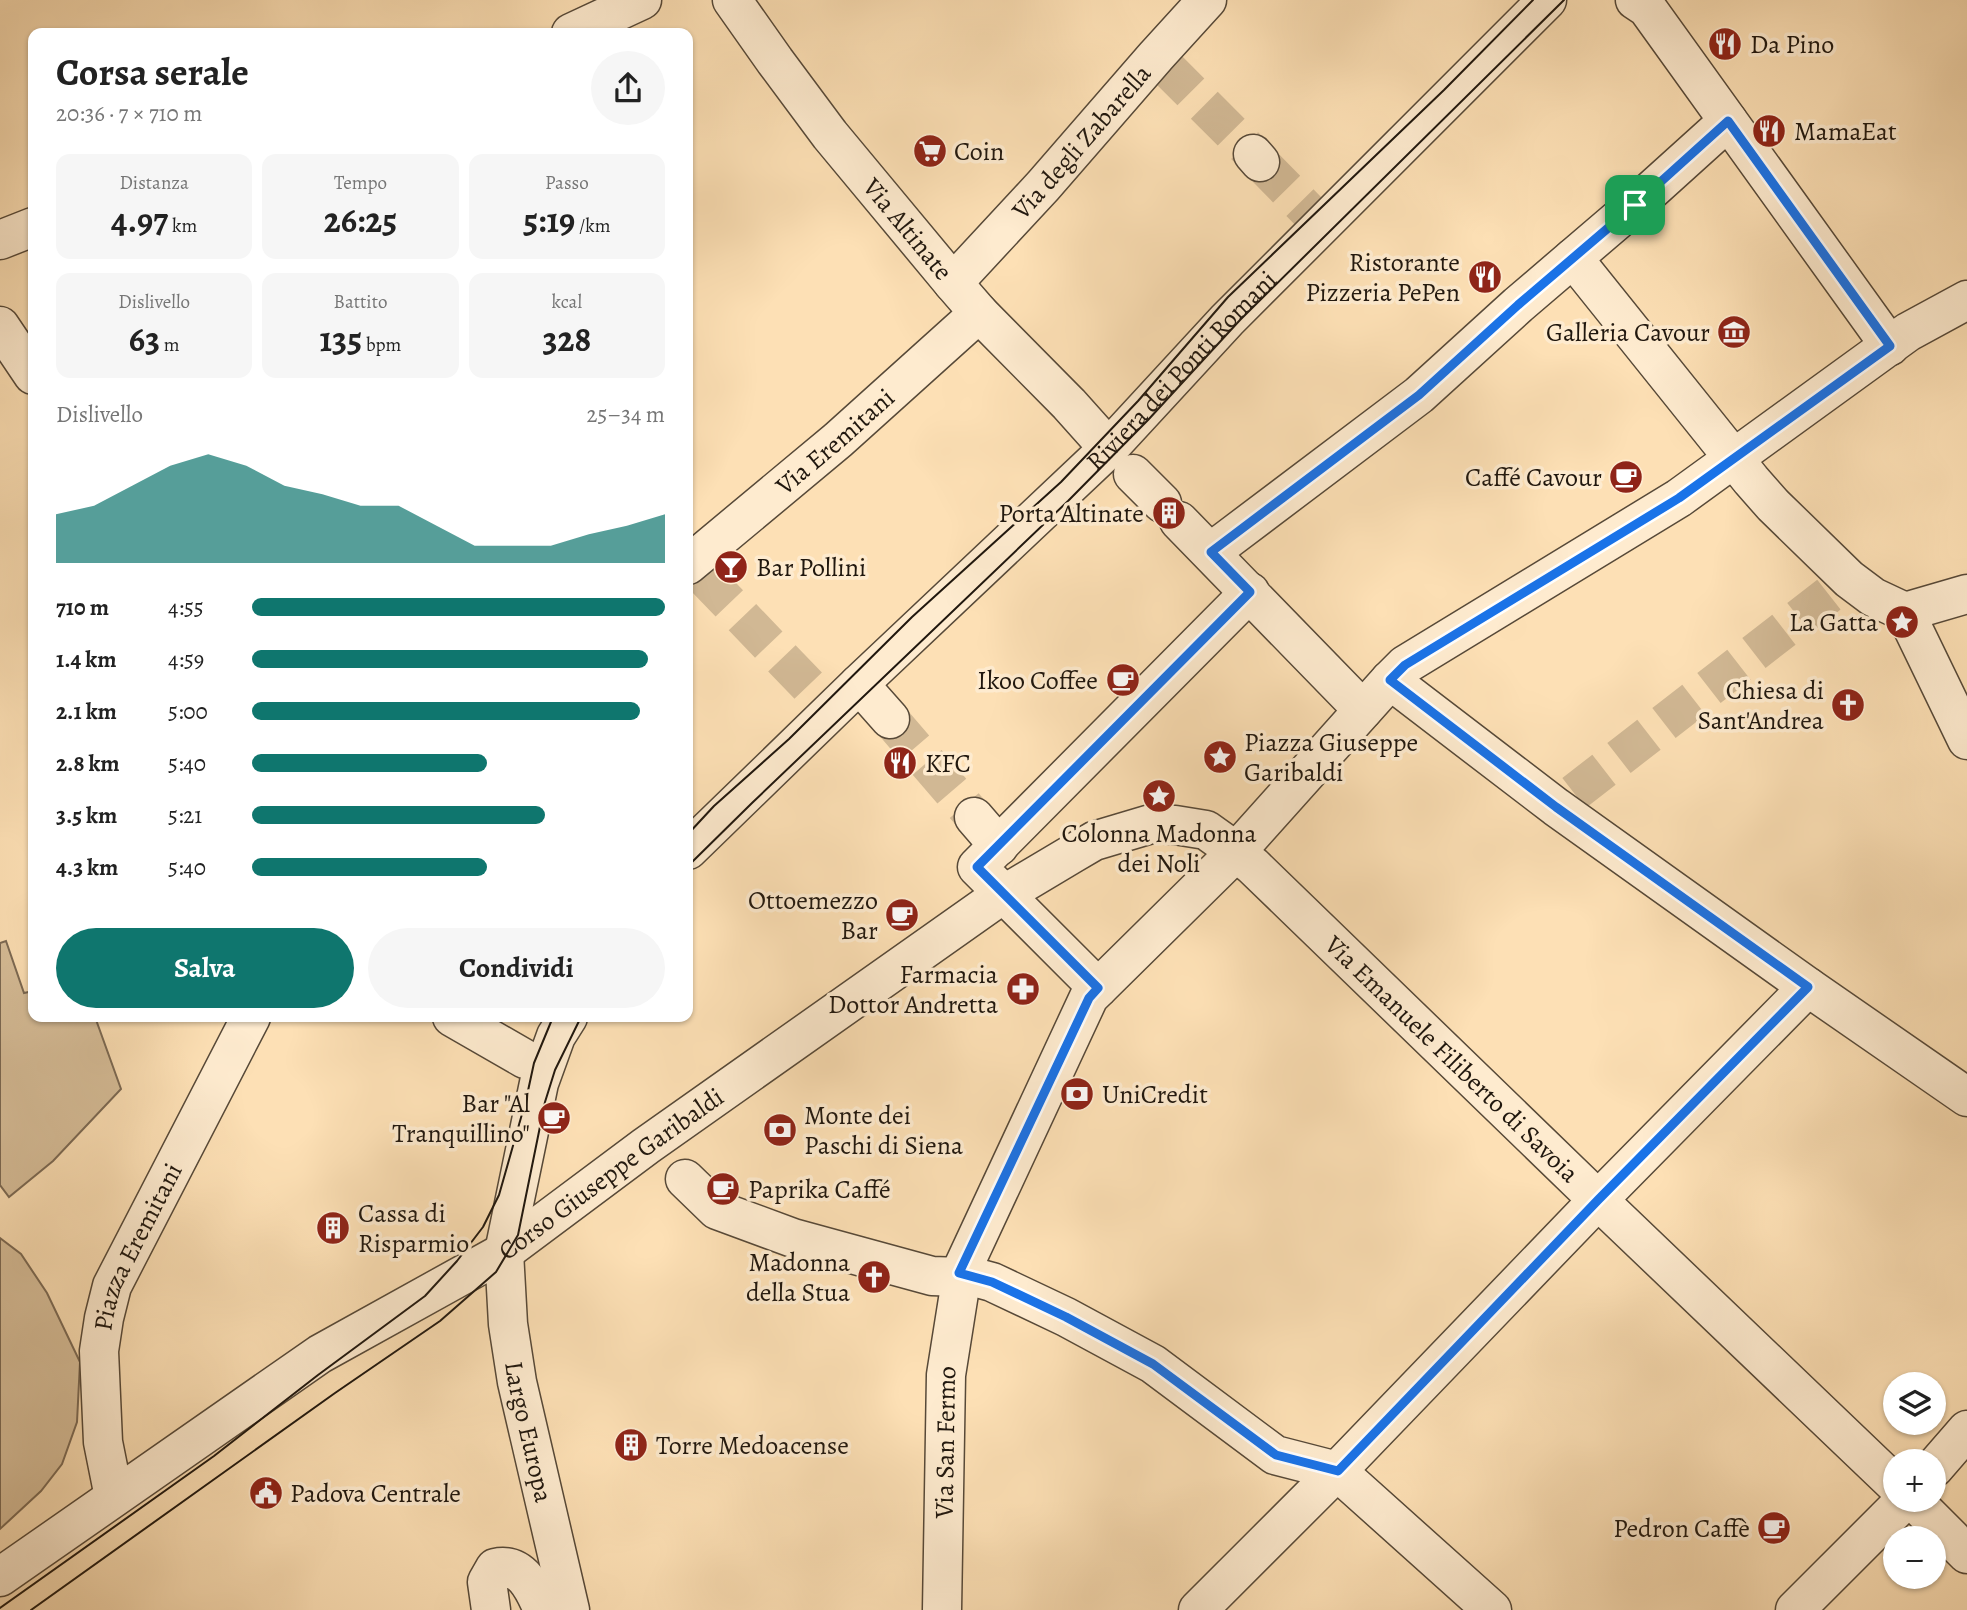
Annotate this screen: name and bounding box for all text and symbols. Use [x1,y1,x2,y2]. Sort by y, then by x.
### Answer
restaurant icon: Da Pino [1706,25,1744,63]
place label: Da Pino [1750,27,1834,62]
text: Corsa serale [56,46,249,98]
button: share [591,51,665,125]
street label: Via degli Zabarella [1003,57,1159,227]
text: 20:36 · 7 × 710 m [56,98,202,129]
restaurant icon: MamaEat [1750,112,1788,150]
place label: MamaEat [1794,114,1897,149]
supermarket icon: Coin [911,132,949,170]
place label: Coin [954,134,1004,169]
text: Distanza [119,170,189,196]
text: Tempo [334,170,387,196]
text: Passo [545,170,589,196]
street label: Via Altinate [854,170,960,288]
pin [1605,175,1665,235]
icon: arrive [1616,186,1654,224]
text: 4.97 [111,196,168,244]
text: 26:25 [324,196,397,244]
text: 5:19 [523,196,575,244]
text: km [168,213,197,239]
text: /km [575,213,610,239]
place label: Ristorante Pizzeria PePen [1305,245,1460,310]
restaurant icon: Ristorante Pizzeria PePen [1466,258,1504,296]
street label: Riviera dei Ponti Romani [1079,263,1285,479]
text: Dislivello [118,289,190,315]
text: Battito [334,289,387,315]
text: kcal [552,289,582,315]
museum icon: Galleria Cavour [1715,313,1753,351]
text: 63 [129,315,160,363]
text: 135 [320,315,362,363]
text: 328 [542,315,591,363]
place label: Galleria Cavour [1546,315,1710,350]
text: m [160,332,180,358]
text: bpm [362,332,401,358]
street label: Via Eremitani [767,380,902,504]
text: Dislivello [56,399,143,430]
text: 25–34 m [587,399,665,430]
cafe icon: Caffé Cavour [1607,458,1645,496]
place label: Caffé Cavour [1465,460,1602,495]
building icon: Porta Altinate [1150,494,1188,532]
place label: Porta Altinate [999,496,1144,531]
bar icon: Bar Pollini [712,548,750,586]
place label: Bar Pollini [756,550,866,585]
text: 710 m [56,592,109,623]
text: 4:55 [168,592,204,623]
place icon: La Gatta [1883,603,1921,641]
place label: La Gatta [1789,605,1878,640]
text: 1.4 km [56,644,117,675]
text: 4:59 [168,644,204,675]
cafe icon: Ikoo Coffee [1104,661,1142,699]
place label: Ikoo Coffee [977,663,1098,698]
place label: Chiesa di Sant'Andrea [1697,673,1824,738]
church icon: Chiesa di Sant'Andrea [1829,686,1867,724]
text: 2.1 km [56,696,117,727]
text: 5:00 [168,696,208,727]
place label: Piazza Giuseppe Garibaldi [1244,725,1418,790]
place icon: Piazza Giuseppe Garibaldi [1201,738,1239,776]
restaurant icon: KFC [881,744,919,782]
place label: KFC [925,746,971,781]
text: 2.8 km [56,748,120,779]
text: 5:40 [168,748,206,779]
place icon: Colonna Madonna dei Noli [1140,777,1178,815]
text: 3.5 km [56,800,117,831]
text: 5:21 [168,800,202,831]
place label: Colonna Madonna dei Noli [1061,816,1257,881]
text: 4.3 km [56,852,118,883]
text: 5:40 [168,852,206,883]
place label: Ottoemezzo Bar [748,883,878,948]
cafe icon: Ottoemezzo Bar [883,896,921,934]
street label: Via Emanuele Filiberto di Savoia [1316,927,1586,1190]
button: Salva [56,928,354,1008]
button: Condividi [368,928,665,1008]
place label: Farmacia Dottor Andretta [828,957,998,1022]
pharmacy icon: Farmacia Dottor Andretta [1004,970,1042,1008]
bank icon: UniCredit [1058,1075,1096,1113]
place label: UniCredit [1102,1077,1208,1112]
street label: Corso Giuseppe Garibaldi [491,1080,731,1268]
place label: Bar "Al Tranquillino" [392,1086,530,1151]
place label: Monte dei Paschi di Siena [804,1098,963,1163]
cafe icon: Bar "Al Tranquillino" [535,1099,573,1137]
bank icon: Monte dei Paschi di Siena [761,1111,799,1149]
street label: Piazza Eremitani [85,1157,191,1333]
cafe icon: Paprika Caffé [704,1170,742,1208]
place label: Paprika Caffé [748,1172,891,1207]
place label: Cassa di Risparmio [358,1196,469,1261]
building icon: Cassa di Risparmio [314,1209,352,1247]
place label: Madonna della Stua [746,1245,850,1310]
church icon: Madonna della Stua [855,1258,893,1296]
street label: Largo Europa [496,1359,561,1506]
street label: Via San Fermo [927,1363,965,1520]
map controls [1883,1372,1946,1589]
button: layers [1883,1372,1946,1435]
building icon: Torre Medoacense [612,1426,650,1464]
place label: Torre Medoacense [656,1428,849,1463]
button: + [1883,1449,1946,1512]
public building icon: Padova Centrale [247,1474,285,1512]
place label: Padova Centrale [290,1476,461,1511]
cafe icon: Pedron Caffè [1755,1509,1793,1547]
place label: Pedron Caffè [1613,1511,1750,1546]
button: − [1883,1526,1946,1589]

